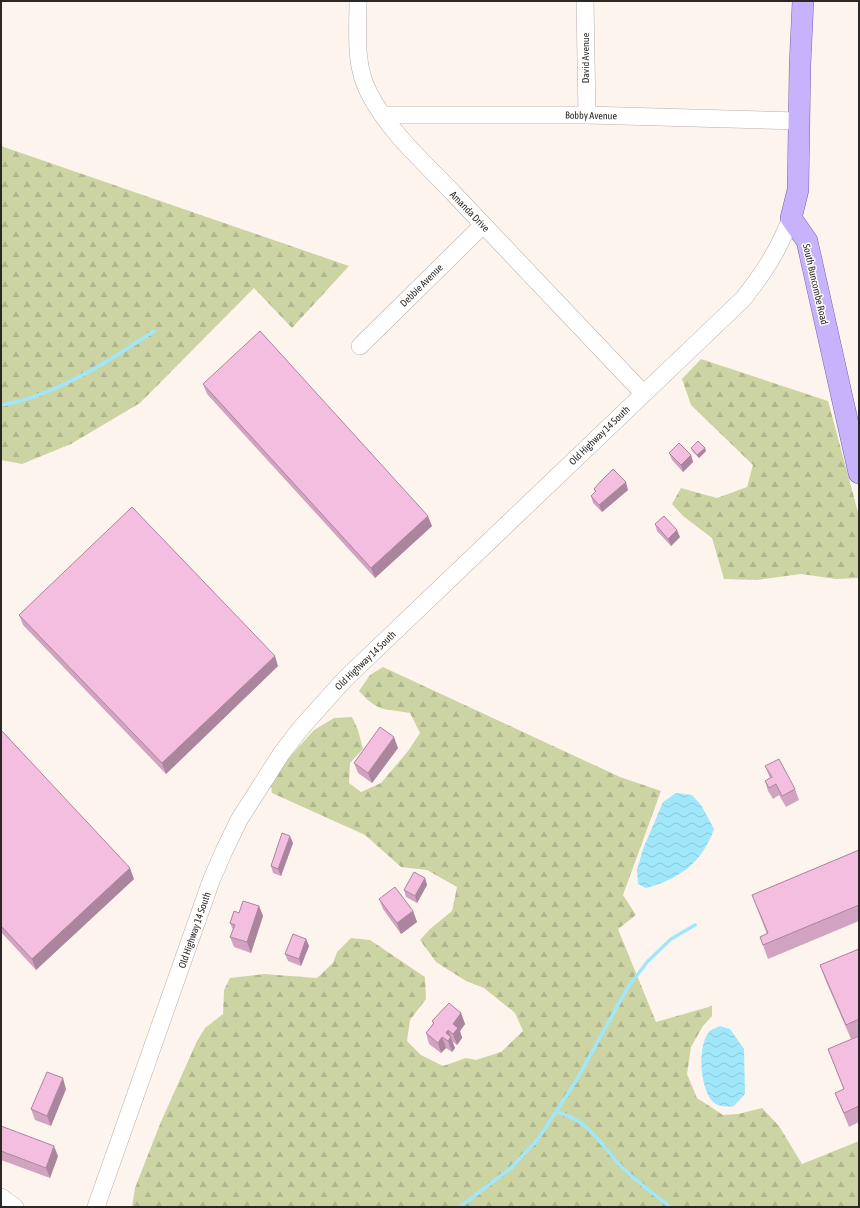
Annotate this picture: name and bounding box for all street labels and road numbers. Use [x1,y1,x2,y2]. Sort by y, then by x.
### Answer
street label: David Avenue [580,32,591,83]
street label: Bobby Avenue [565,110,618,121]
street label: Amanda Drive [448,189,492,234]
street label: South Buncombe Road [801,243,830,326]
street label: Debbie Avenue [398,262,445,309]
street label: Old Highway 14 South [567,404,632,467]
street label: Old Highway 14 South [333,629,398,692]
street label: Old Highway 14 South [176,890,213,970]

